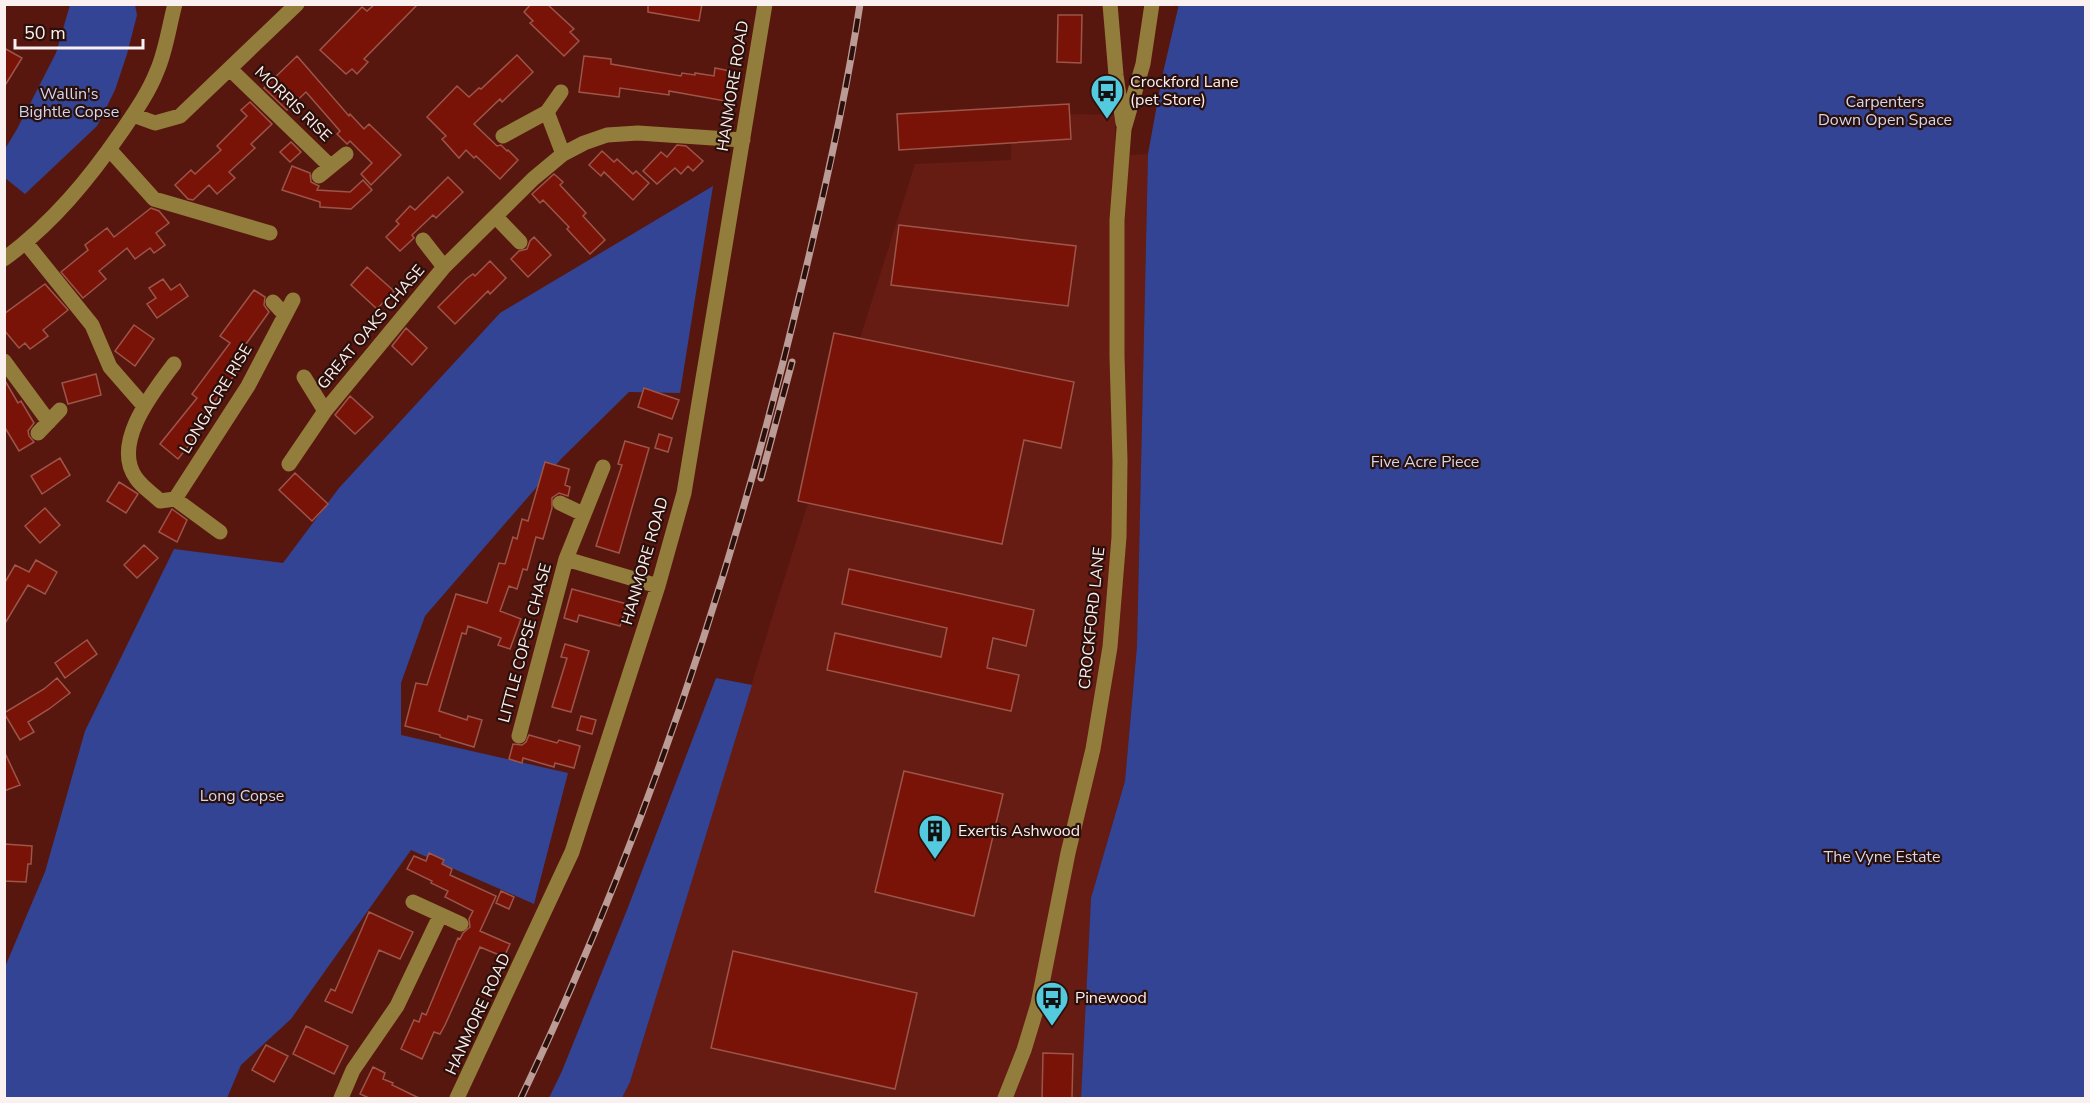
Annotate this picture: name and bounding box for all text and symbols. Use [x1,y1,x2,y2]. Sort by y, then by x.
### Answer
scale bar [15,12,142,50]
street label: HANMORE ROAD [712,19,754,153]
text: 50 m [24,21,66,45]
street label: MORRIS RISE [250,62,336,146]
place label: Crockford Lane (pet Store) [1130,71,1239,111]
bus stop icon: Crockford Lane (pet Store) [1089,73,1125,120]
park label: Wallin's Bightle Copse [19,83,119,123]
park label: Carpenters Down Open Space [1818,91,1952,131]
street label: GREAT OAKS CHASE [312,260,430,394]
street label: LONGACRE RISE [175,340,257,458]
park label: Five Acre Piece [1371,451,1479,473]
street label: HANMORE ROAD [616,495,674,627]
street label: CROCKFORD LANE [1074,546,1110,690]
street label: LITTLE COPSE CHASE [493,561,557,725]
park label: Long Copse [200,785,284,807]
building icon: Exertis Ashwood [917,813,953,860]
place label: Exertis Ashwood [958,820,1080,842]
park label: The Vyne Estate [1824,846,1940,868]
street label: HANMORE ROAD [440,950,516,1078]
bus stop icon: Pinewood [1034,980,1070,1027]
place label: Pinewood [1075,987,1147,1009]

